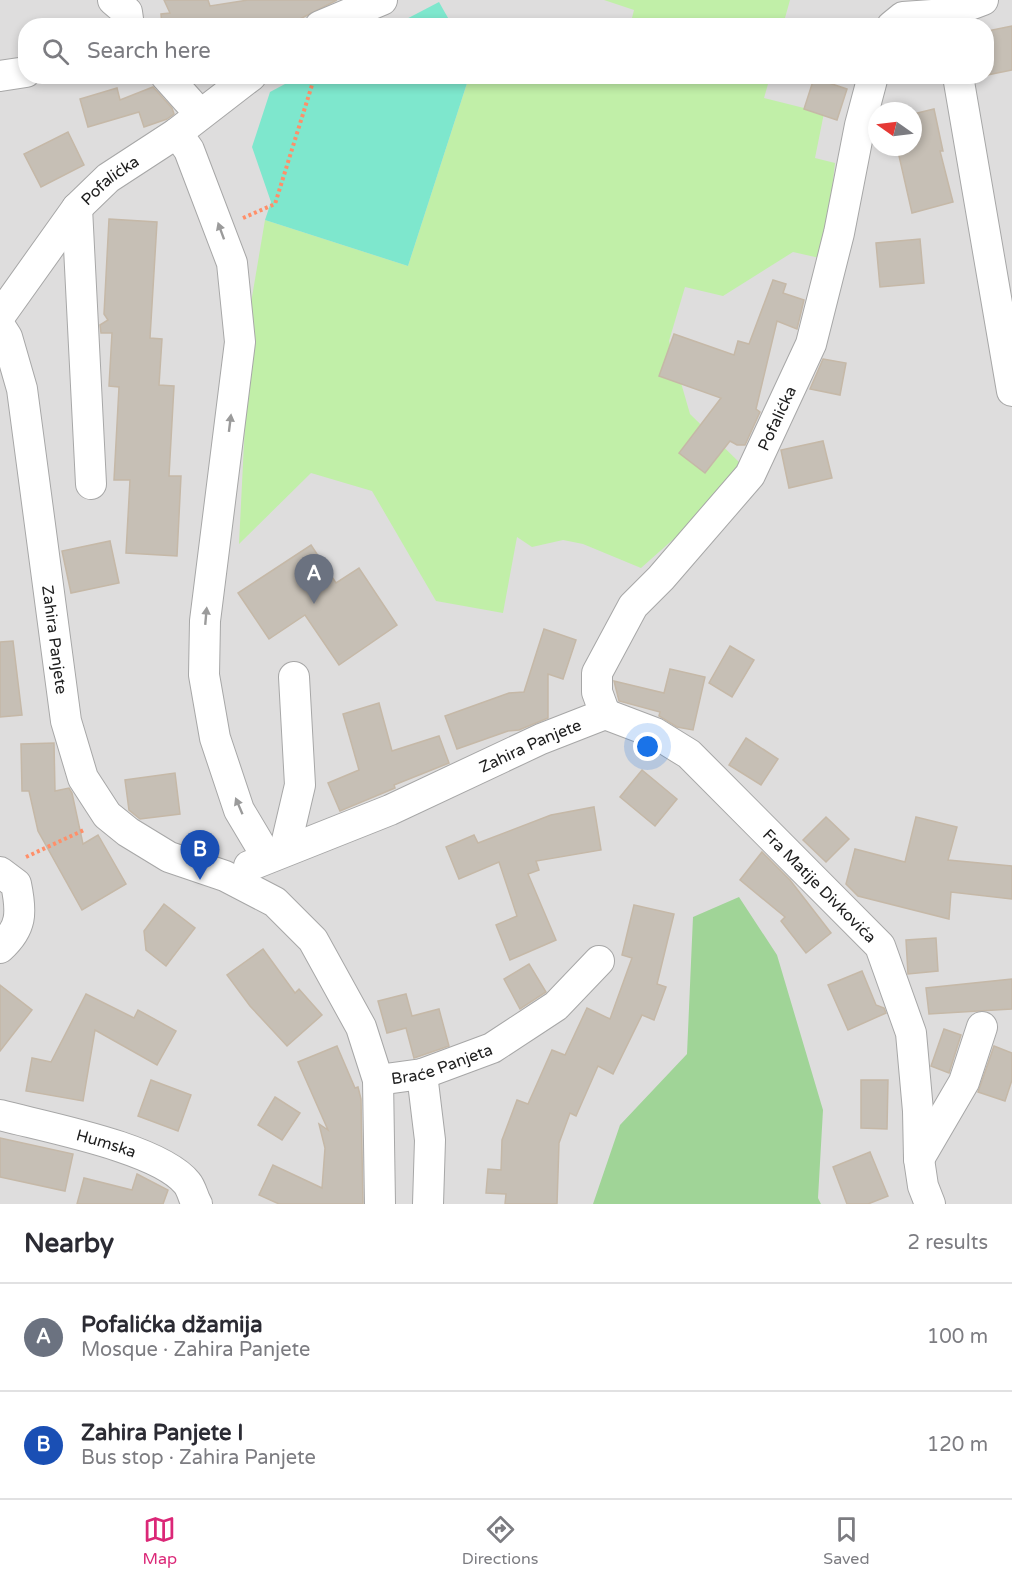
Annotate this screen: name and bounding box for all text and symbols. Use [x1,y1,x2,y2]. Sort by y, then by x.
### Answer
search box [18,18,994,84]
icon: search [39,35,72,68]
text: Search here [87,38,211,64]
north arrow [868,102,922,156]
street label: Pofalićka [77,151,143,210]
one-way arrow [216,221,226,239]
street label: Pofalićka [754,383,801,454]
one-way arrow [226,413,235,432]
pin: A [294,554,334,604]
street label: Zahira Panjete [37,584,71,695]
one-way arrow [201,607,211,626]
street label: Zahira Panjete [476,715,584,778]
your location [633,732,662,761]
one-way arrow [234,797,244,815]
street label: Fra Matije Divkovića [758,825,880,947]
pin: B [180,830,220,880]
street label: Braće Panjeta [390,1040,495,1089]
street label: Humska [74,1125,139,1163]
text: Nearby [24,1228,114,1259]
text: 2 results [908,1231,988,1255]
text: Pofalićka džamija [81,1312,263,1338]
text: A [36,1325,51,1349]
text: 100 m [927,1325,988,1349]
text: Mosque · Zahira Panjete [81,1338,310,1362]
text: Zahira Panjete I [81,1420,244,1446]
text: B [37,1433,50,1457]
text: 120 m [927,1433,988,1457]
text: Bus stop · Zahira Panjete [81,1446,316,1470]
tab: Map [142,1513,177,1569]
tab: Directions [462,1513,538,1569]
tab: Saved [823,1513,870,1569]

